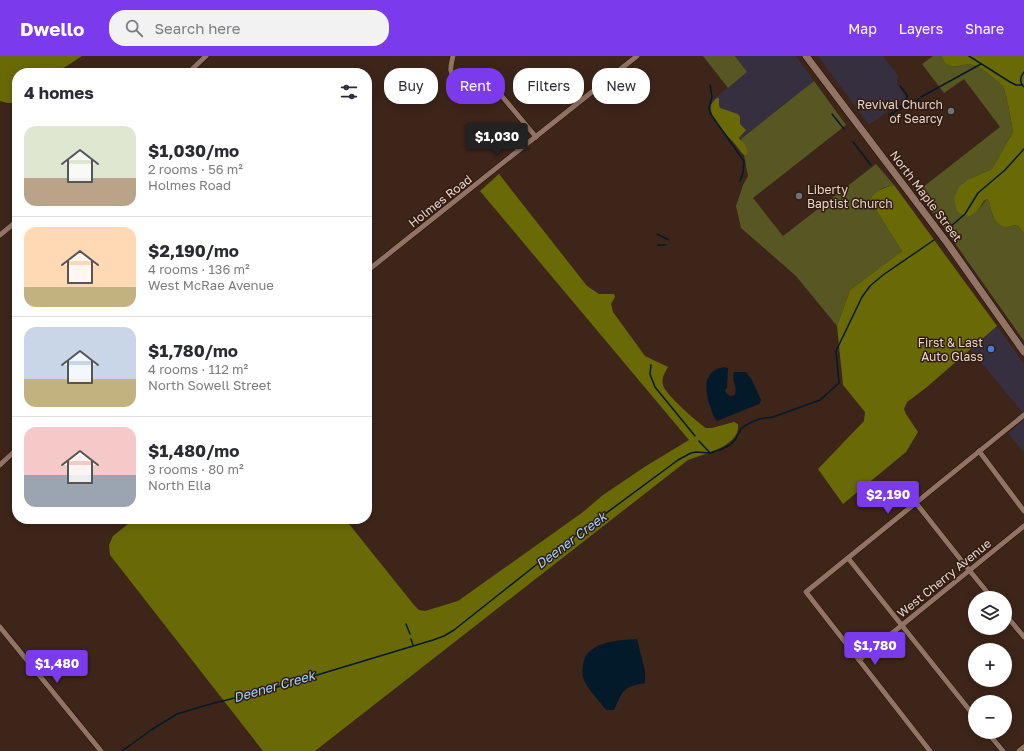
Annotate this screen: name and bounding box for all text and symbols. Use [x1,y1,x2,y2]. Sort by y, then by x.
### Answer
search box [109,10,389,46]
text: Dwello [20,17,85,40]
icon: search [123,17,145,39]
text: Search here [155,19,240,37]
text: Map [848,20,877,37]
text: Layers [899,20,943,37]
text: Share [965,20,1004,37]
chip: Buy [384,68,438,104]
chip: Rent [446,68,505,104]
chip: Filters [513,68,584,104]
chip: New [592,68,650,104]
icon: filters [338,81,360,103]
text: 4 homes [24,82,94,103]
place label: Revival Church of Searcy [857,97,943,126]
marker: Revival Church of Searcy [946,106,956,116]
pin: $1,030 [464,123,530,157]
text: $1,030 [475,128,519,144]
text: $1,030/mo [148,140,239,161]
icon: home [56,142,104,190]
street label: North Maple Street [887,148,965,245]
text: 2 rooms · 56 m² [148,161,243,177]
street label: Holmes Road [405,172,475,230]
text: Holmes Road [148,177,231,193]
place label: Liberty Baptist Church [807,182,893,211]
marker: Liberty Baptist Church [794,191,804,201]
text: $2,190/mo [148,240,239,261]
icon: home [56,243,104,291]
text: 4 rooms · 136 m² [148,261,250,277]
text: West McRae Avenue [148,277,274,293]
place label: First & Last Auto Glass [918,335,983,364]
text: $1,780/mo [148,340,238,361]
icon: home [56,343,104,391]
marker: First & Last Auto Glass [986,344,996,354]
text: 4 rooms · 112 m² [148,361,248,377]
text: North Sowell Street [148,377,271,393]
text: $1,480/mo [148,440,239,461]
icon: home [56,443,104,491]
text: 3 rooms · 80 m² [148,461,244,477]
text: North Ella [148,477,211,493]
pin: $2,190 [855,481,921,515]
text: $2,190 [866,486,910,502]
water label: Deener Creek [533,507,611,572]
street label: West Cherry Avenue [894,536,994,620]
map controls [968,591,1012,739]
button: layers [968,591,1012,635]
pin: $1,780 [842,632,908,666]
text: $1,780 [853,637,897,653]
button: + [968,643,1012,687]
pin: $1,480 [24,650,90,684]
text: $1,480 [35,655,79,671]
water label: Deener Creek [231,666,318,705]
button: − [968,695,1012,739]

